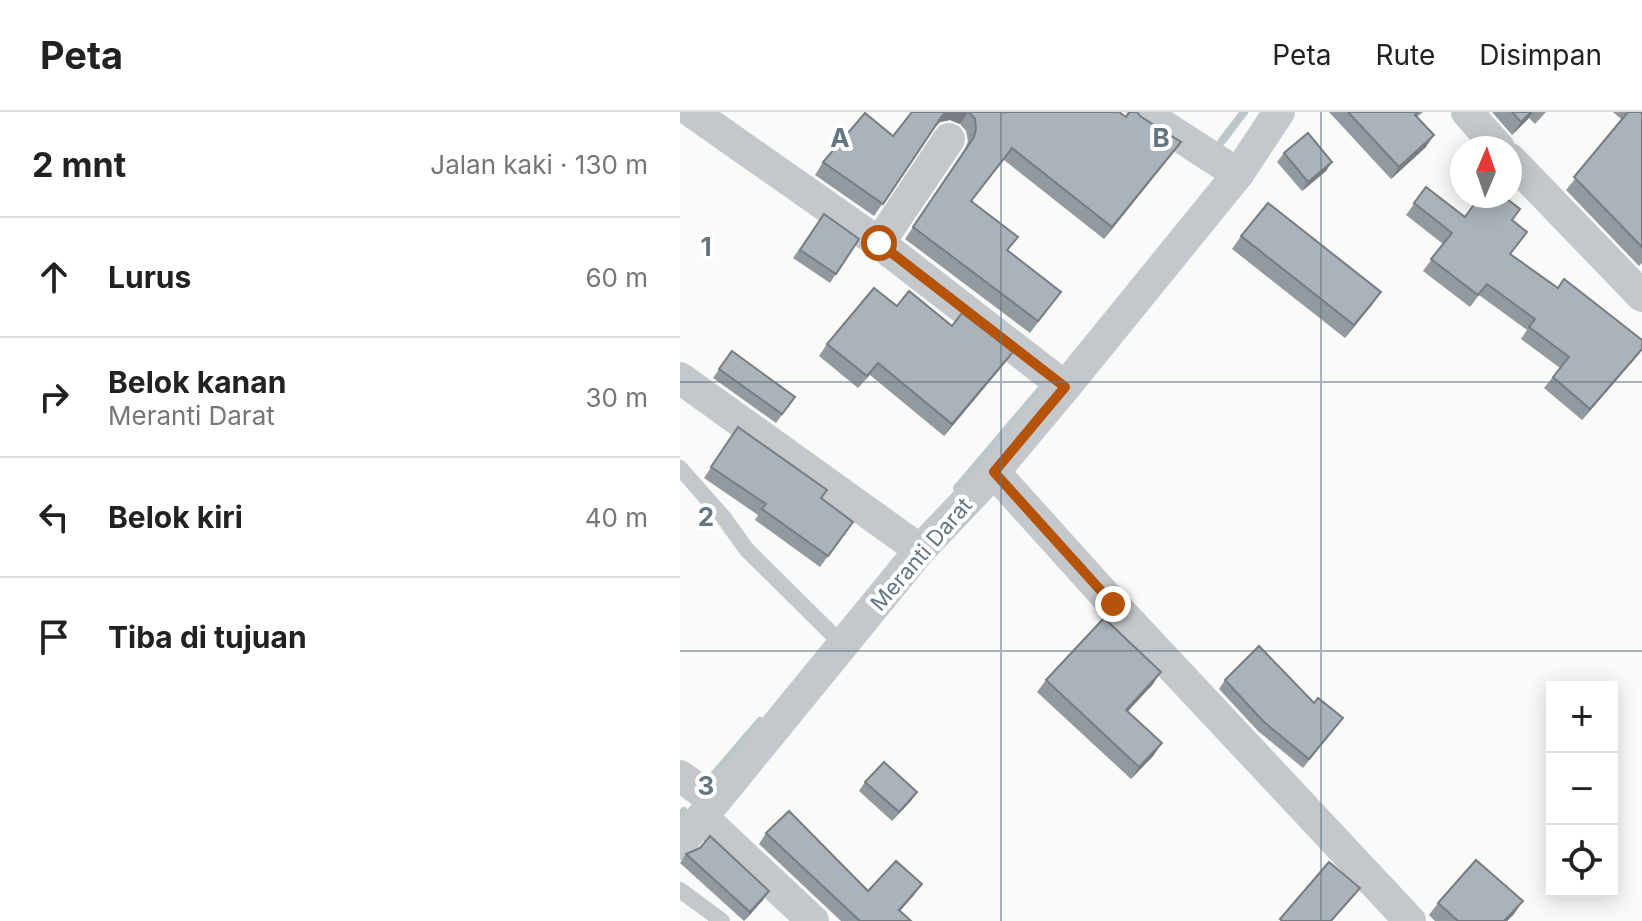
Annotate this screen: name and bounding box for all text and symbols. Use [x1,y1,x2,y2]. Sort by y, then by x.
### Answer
text: Peta [40,32,123,78]
text: Peta [1272,38,1331,72]
text: Rute [1375,38,1435,72]
text: Disimpan [1479,38,1602,72]
text: A [830,122,850,153]
text: B [1152,122,1170,153]
north arrow [1450,136,1522,208]
text: 2 mnt [32,144,126,185]
text: Jalan kaki · 130 m [430,149,648,180]
route start [861,225,897,261]
text: 1 [700,231,712,262]
icon: ahead [32,255,76,299]
text: Lurus [108,259,191,295]
text: 60 m [585,262,648,293]
text: Belok kanan [108,364,286,400]
icon: right [32,375,76,419]
text: 30 m [585,382,648,413]
text: Meranti Darat [108,400,275,431]
street label: Meranti Darat [865,492,977,616]
icon: left [32,495,76,539]
text: Belok kiri [108,499,243,535]
text: 2 [698,501,714,532]
text: 40 m [585,502,648,533]
route end [1095,586,1131,622]
icon: arrive [32,615,76,659]
text: Tiba di tujuan [108,619,307,655]
map controls [1546,681,1618,897]
button: + [1546,681,1618,753]
button: − [1546,753,1618,825]
text: 3 [698,770,714,801]
button: locate [1546,825,1618,897]

